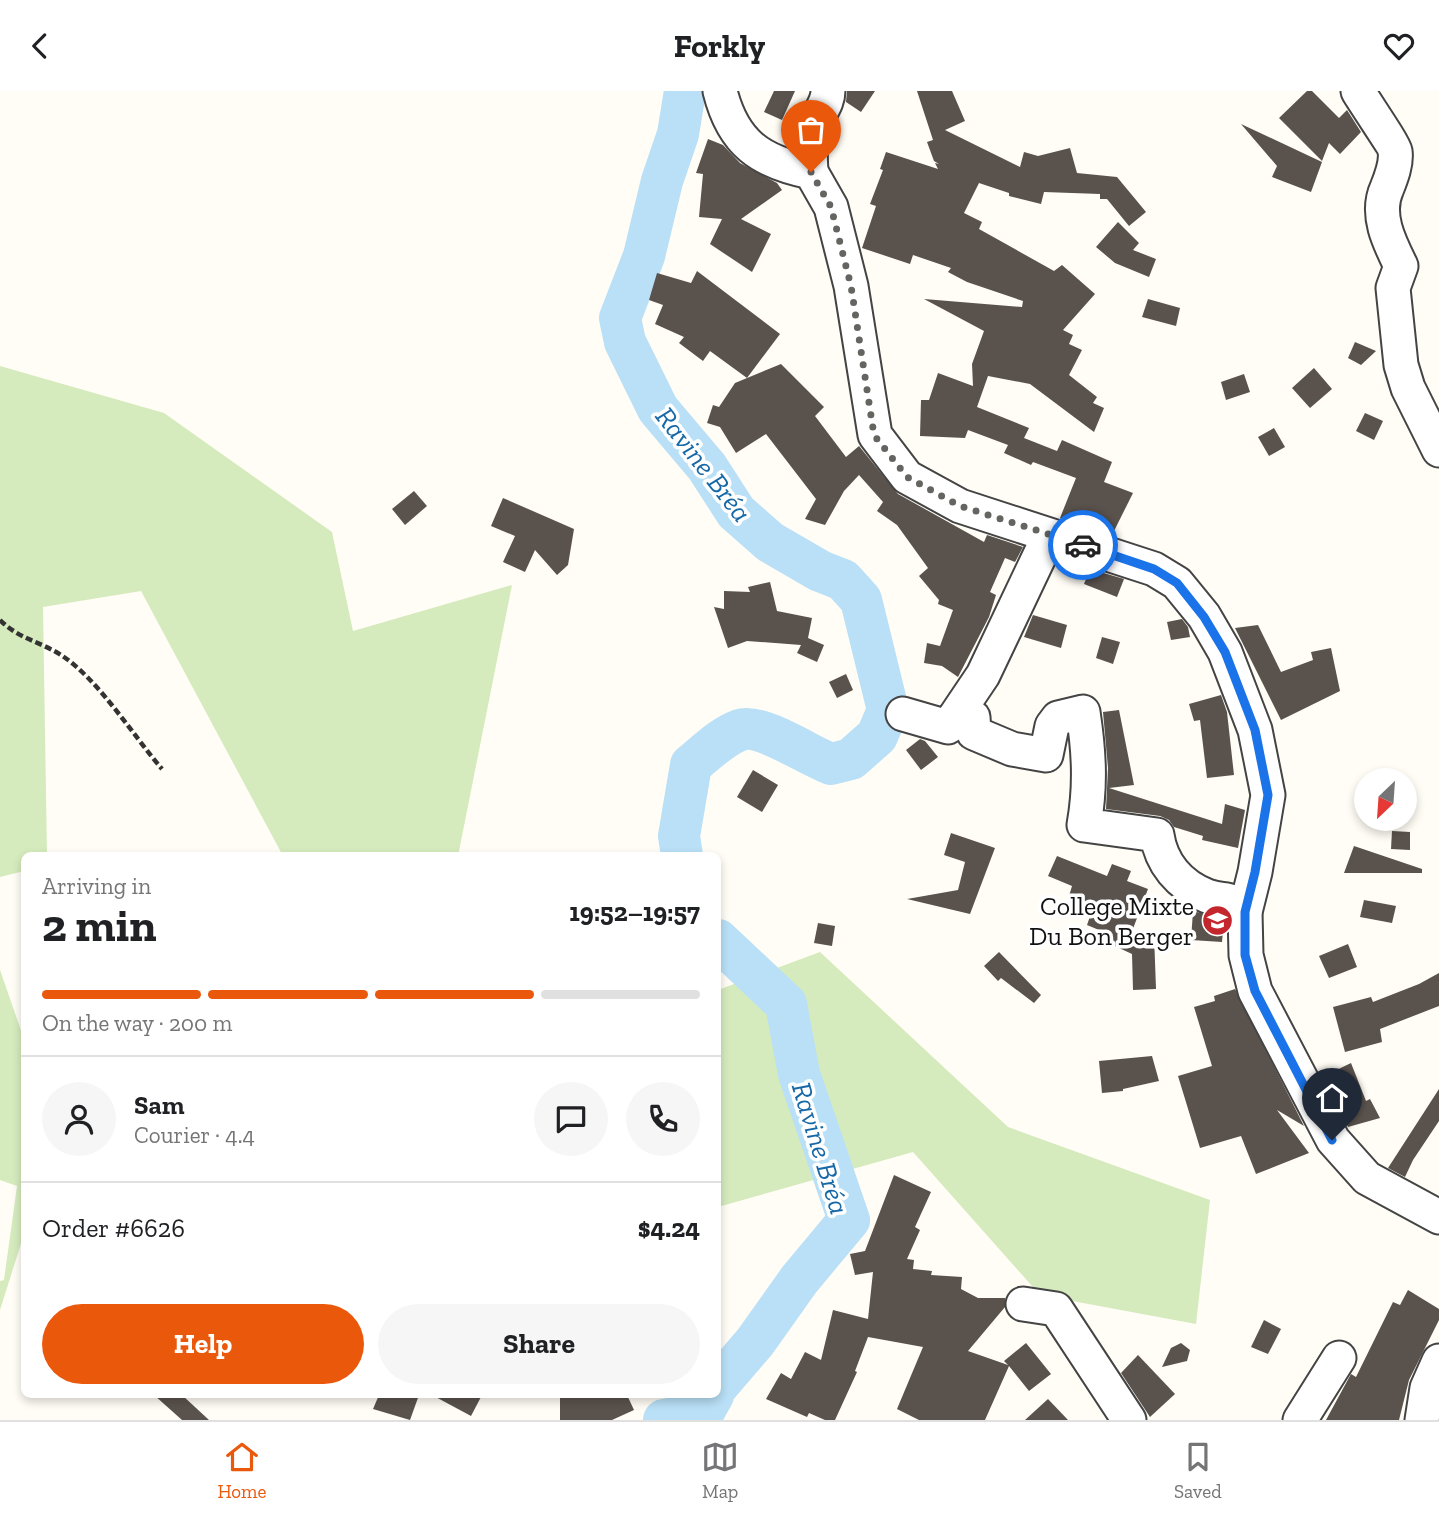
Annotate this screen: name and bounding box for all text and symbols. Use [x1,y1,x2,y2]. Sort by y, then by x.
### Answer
icon: back [21,27,59,65]
text: Forkly [674,27,765,65]
icon: heart [1380,27,1418,65]
pin [781,100,841,172]
icon: bag [792,111,830,149]
water label: Ravine Bréa [649,400,759,528]
courier [1048,510,1118,580]
icon: car [1064,526,1102,564]
north arrow [1354,768,1418,831]
map controls [1354,768,1417,831]
text: Arriving in [42,872,151,900]
place label: College Mixte Du Bon Berger [1029,890,1194,952]
text: 19:52–19:57 [569,896,700,928]
text: 2 min [42,898,157,953]
school or university icon: College Mixte Du Bon Berger [1200,904,1234,938]
text: On the way · 200 m [42,1009,232,1037]
pin [1302,1068,1362,1140]
water label: Ravine Bréa [785,1078,856,1218]
icon: home [1313,1079,1351,1117]
button: person [42,1082,116,1156]
button: chat [534,1082,608,1156]
button: phone [626,1082,700,1156]
text: Sam [134,1089,184,1121]
text: Courier · 4.4 [134,1121,255,1149]
text: Order #6626 [42,1212,185,1244]
text: $4.24 [638,1212,700,1244]
button: Help [42,1304,364,1384]
button: Share [378,1304,700,1384]
tab: Home [217,1438,266,1503]
tab: Map [701,1438,739,1503]
tab: Saved [1174,1438,1222,1503]

